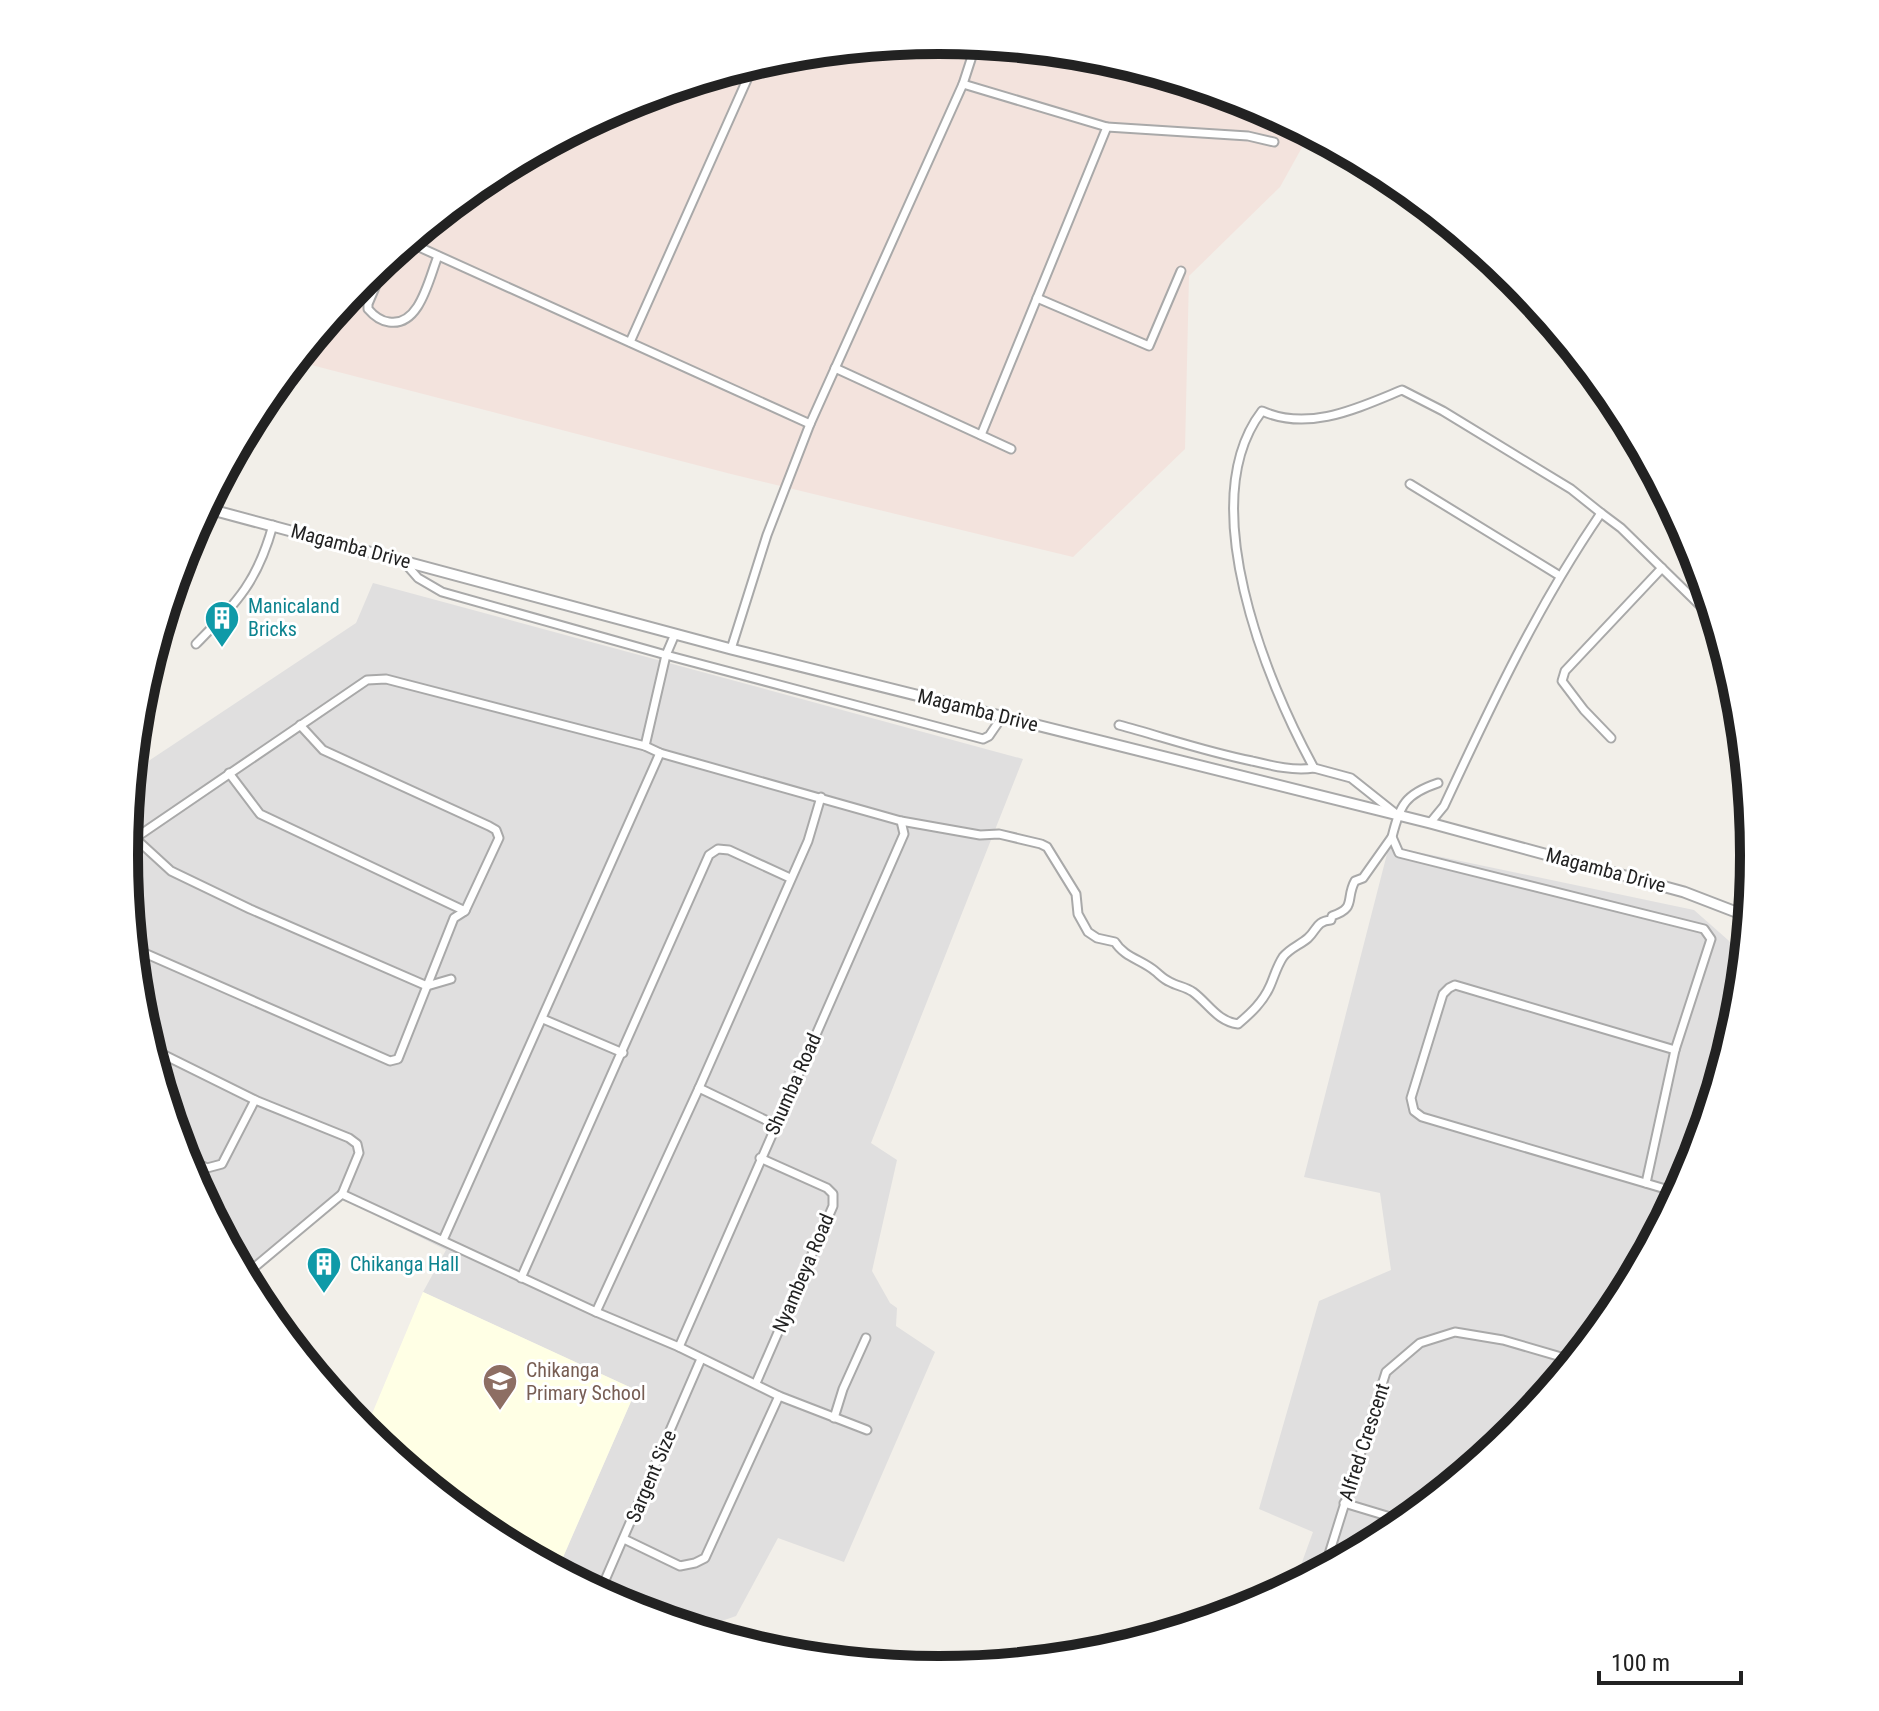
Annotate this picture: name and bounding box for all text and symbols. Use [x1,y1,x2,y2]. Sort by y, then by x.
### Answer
street label: Magamba Drive [288,518,414,574]
place label: Manicaland Bricks [248,594,340,641]
building icon: Manicaland Bricks [203,599,241,649]
street label: Magamba Drive [915,683,1041,737]
street label: Magamba Drive [1543,842,1669,898]
street label: Shumba Road [760,1029,826,1139]
street label: Nyambeya Road [767,1210,839,1336]
building icon: Chikanga Hall [305,1245,343,1295]
place label: Chikanga Hall [350,1252,459,1276]
place label: Chikanga Primary School [526,1358,646,1405]
school or university icon: Chikanga Primary School [481,1362,519,1412]
street label: Alfred Crescent [1334,1380,1394,1504]
street label: Sargent Size [621,1426,681,1526]
scale bar [1599,1635,1741,1685]
text: 100 m [1611,1649,1670,1677]

